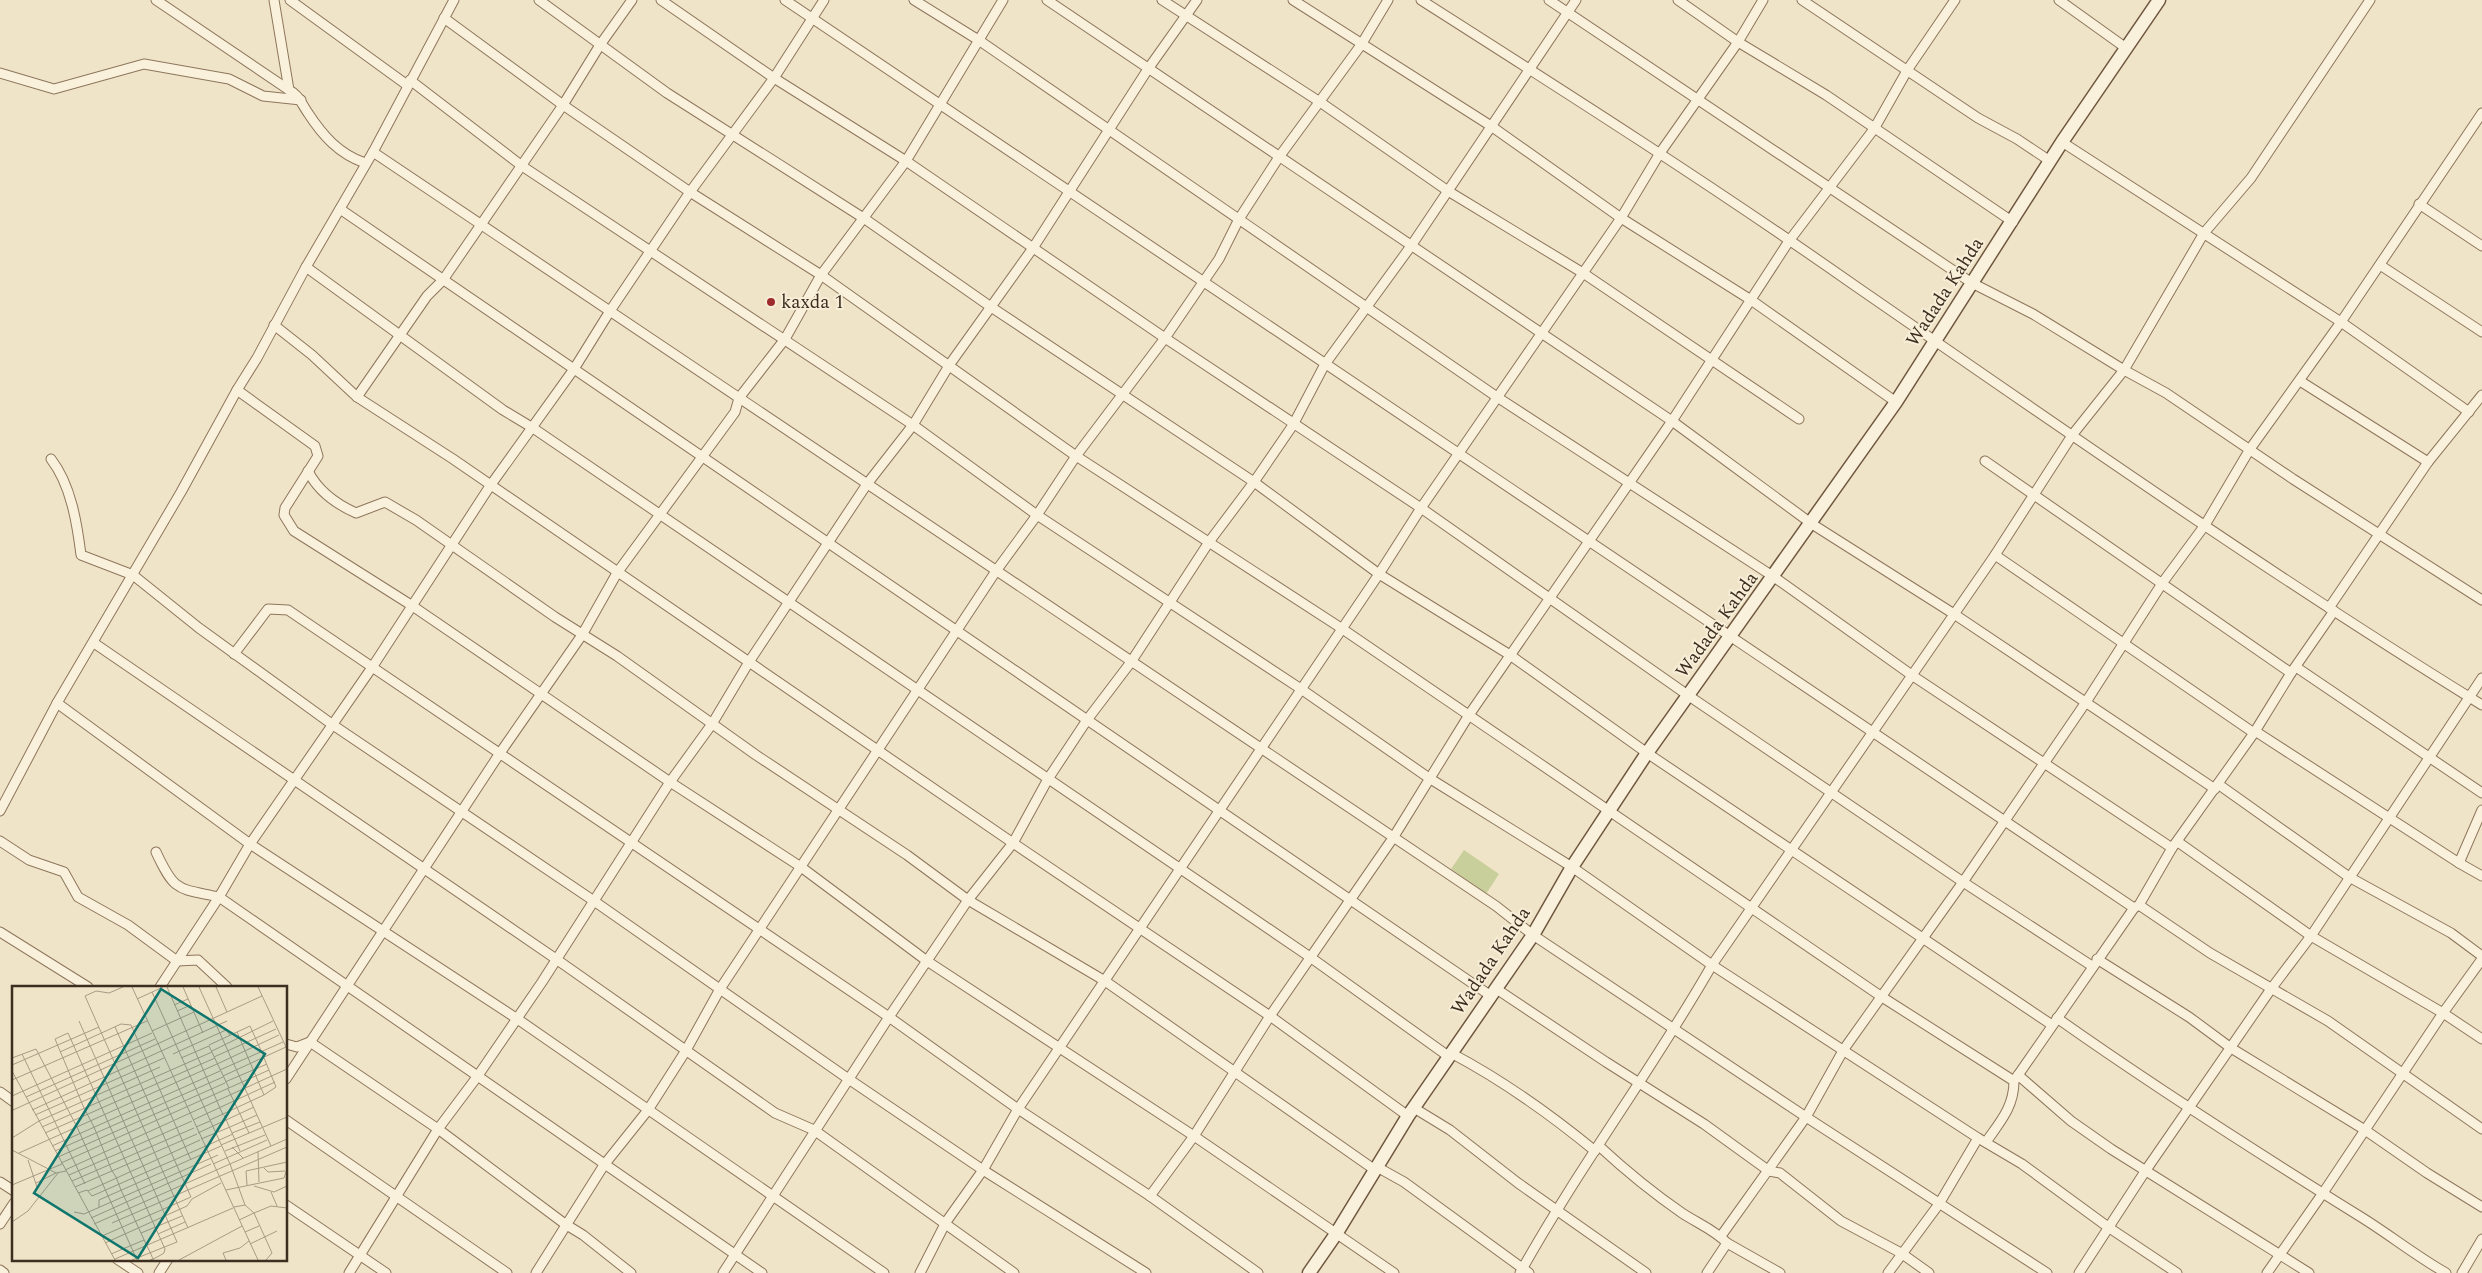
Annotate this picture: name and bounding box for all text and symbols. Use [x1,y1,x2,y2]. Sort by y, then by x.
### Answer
street label: Wadada Kahda [1899,231,1992,353]
place label: kaxda 1 [781,288,844,317]
marker: kaxda 1 [765,296,777,308]
street label: Wadada Kahda [1668,565,1766,684]
street label: Wadada Kahda [1444,900,1539,1021]
inset map [12,986,288,1260]

